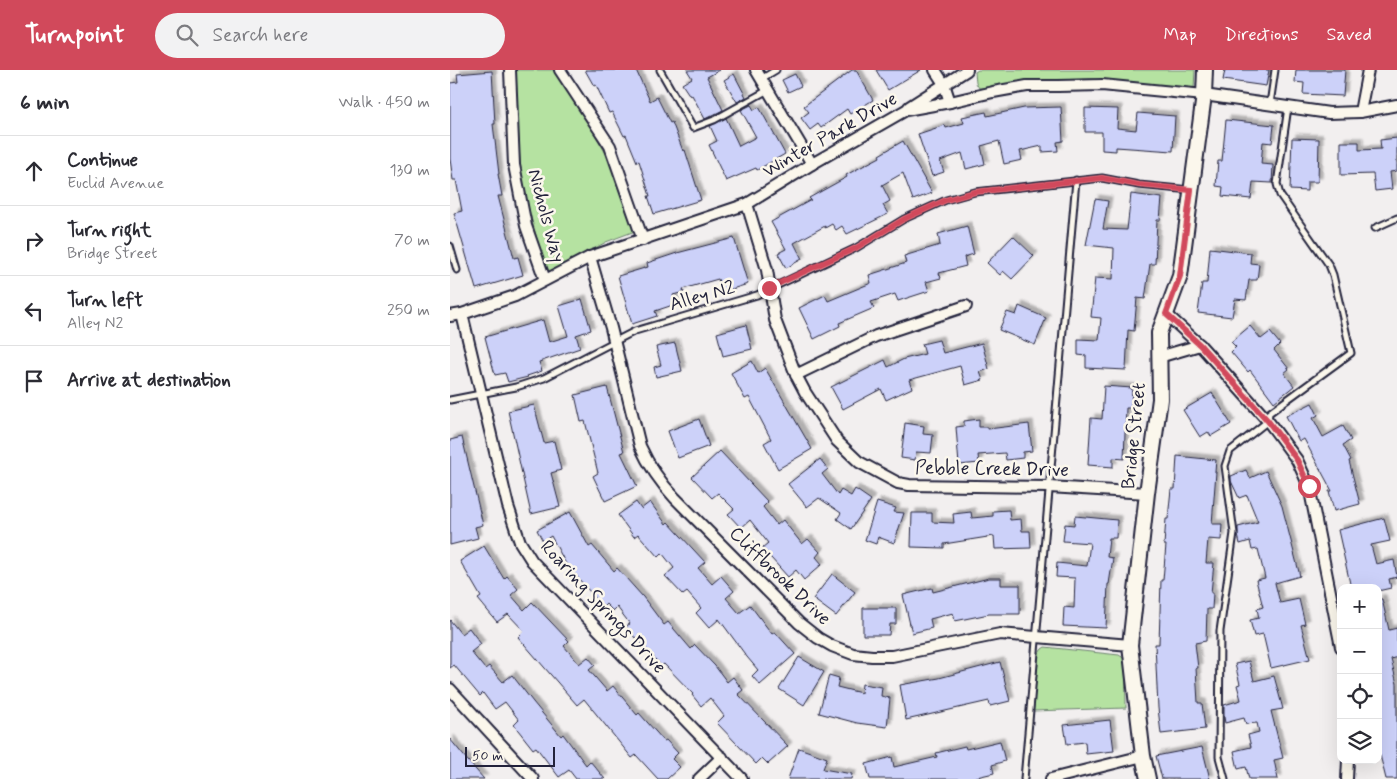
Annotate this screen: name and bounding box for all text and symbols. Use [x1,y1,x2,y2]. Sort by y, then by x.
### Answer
search box [155,13,505,58]
text: Turnpoint [25,20,125,51]
icon: search [173,21,201,49]
text: Search here [213,23,308,48]
text: Map [1164,23,1197,47]
text: Directions [1225,23,1299,47]
text: Saved [1327,23,1372,47]
street label: Winter Park Drive [758,86,902,184]
text: 6 min [20,89,70,117]
text: Walk · 450 m [339,92,430,113]
text: Continue [67,148,138,173]
icon: ahead [20,157,48,185]
text: 130 m [389,160,430,181]
street label: Nichols Way [521,166,570,266]
text: Euclid Avenue [67,173,164,194]
text: Turn right [67,218,151,243]
icon: right [20,227,48,255]
text: 70 m [394,230,430,251]
text: Bridge Street [67,243,157,264]
street label: Alley N2 [666,275,738,317]
route end [758,277,781,300]
text: Turn left [67,288,143,313]
icon: left [20,297,48,325]
text: 250 m [387,300,430,321]
text: Alley N2 [67,313,123,334]
icon: arrive [20,367,48,395]
text: Arrive at destination [67,368,231,393]
street label: Bridge Street [1116,381,1153,491]
street label: Pebble Creek Drive [915,455,1069,483]
route start [1298,475,1321,498]
street label: Cliffbrook Drive [724,521,836,631]
street label: Roaring Springs Drive [533,535,672,681]
map controls [1337,584,1382,764]
button: + [1337,584,1382,629]
button: − [1337,629,1382,674]
button: locate [1337,674,1382,719]
button: layers [1337,719,1382,764]
scale bar [465,744,555,767]
text: 50 m [472,747,503,765]

